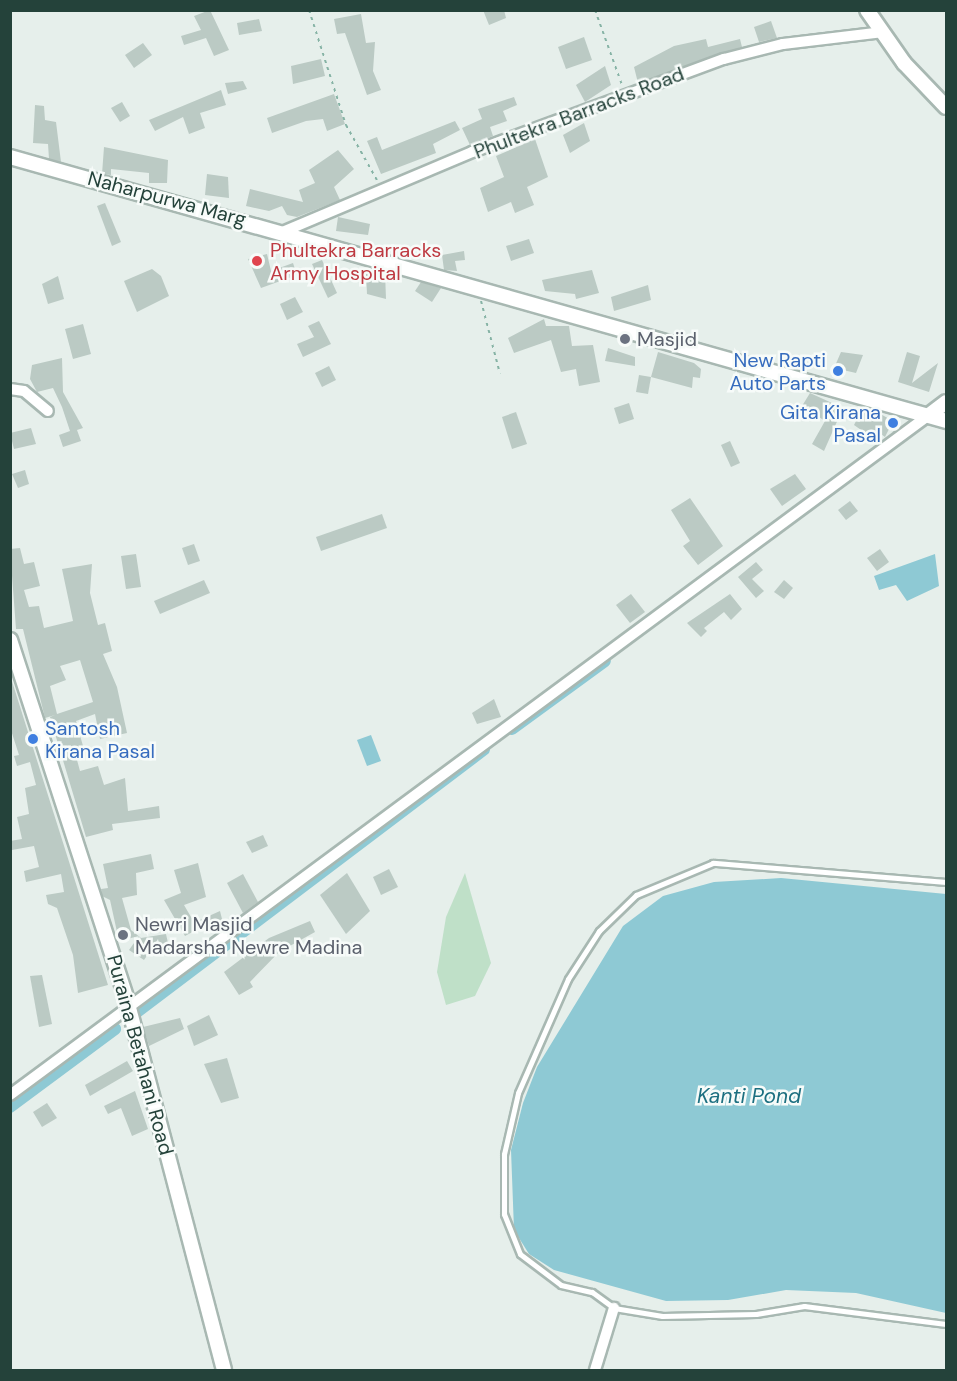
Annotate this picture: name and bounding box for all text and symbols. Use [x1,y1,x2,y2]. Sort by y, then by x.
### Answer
street label: Phultekra Barracks Road [471,62,687,164]
street label: Naharpurwa Marg [85,166,249,232]
place label: Phultekra Barracks Army Hospital [270,238,441,285]
marker: Phultekra Barracks Army Hospital [248,252,266,270]
place label: Masjid [637,327,697,351]
marker: Masjid [618,332,632,346]
place label: New Rapti Auto Parts [729,348,826,395]
marker: New Rapti Auto Parts [831,364,845,378]
place label: Gita Kirana Pasal [780,400,881,447]
marker: Gita Kirana Pasal [886,416,900,430]
place label: Santosh Kirana Pasal [45,716,155,763]
marker: Santosh Kirana Pasal [26,732,40,746]
place label: Newri Masjid Madarsha Newre Madina [135,912,362,959]
marker: Newri Masjid Madarsha Newre Madina [116,928,130,942]
street label: Puraina Betahani Road [102,952,178,1158]
water label: Kanti Pond [697,1083,801,1109]

